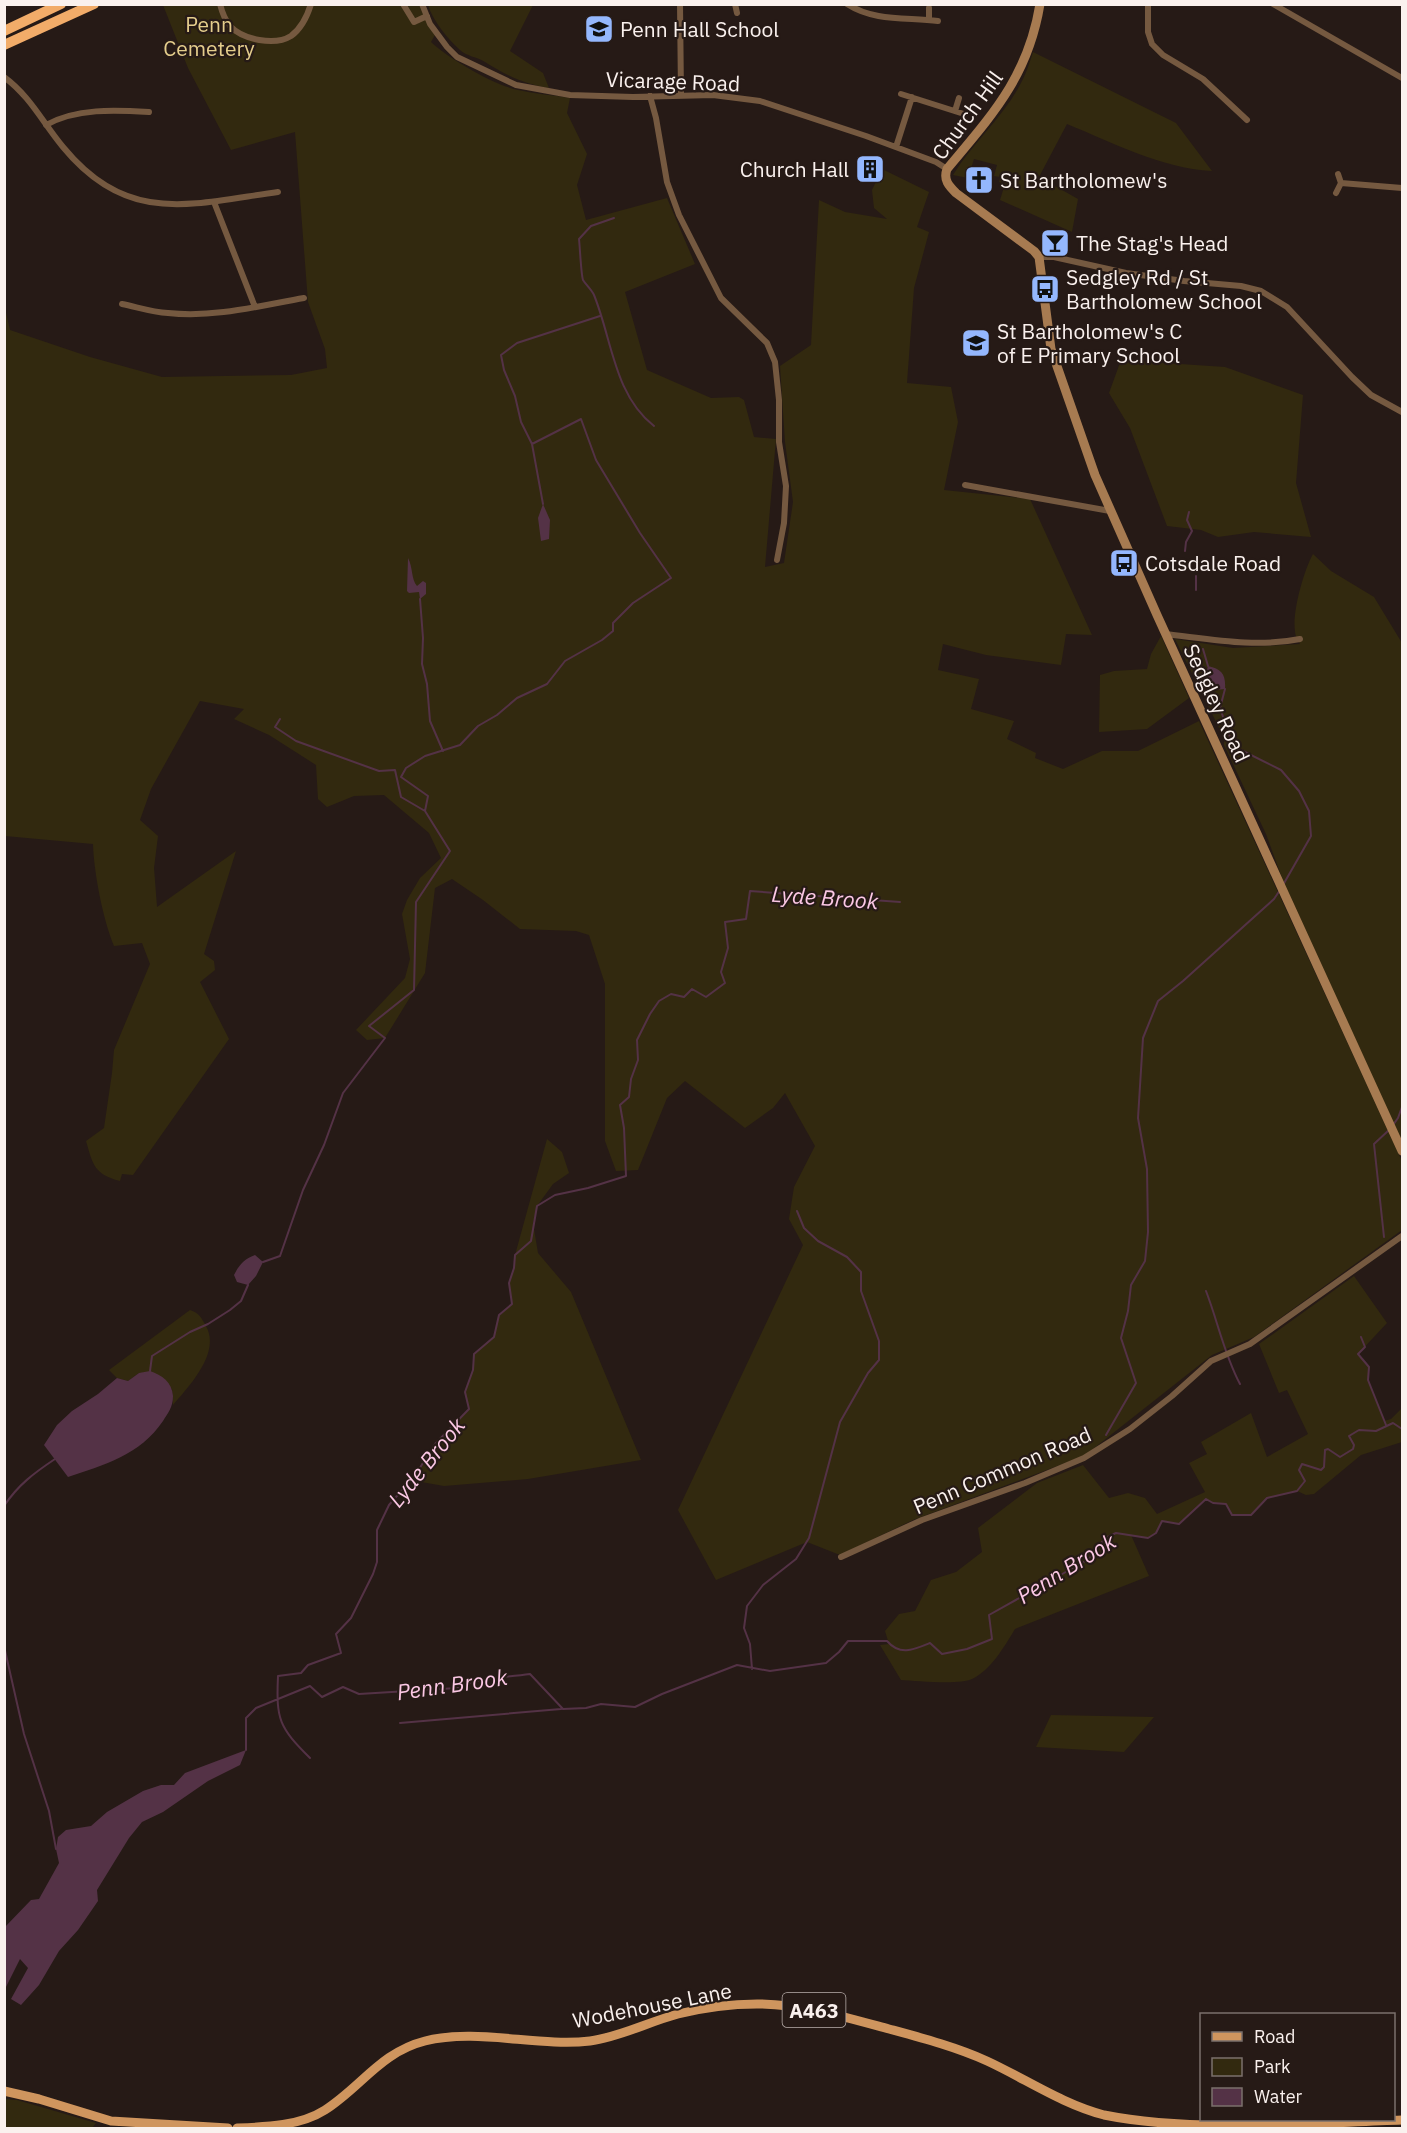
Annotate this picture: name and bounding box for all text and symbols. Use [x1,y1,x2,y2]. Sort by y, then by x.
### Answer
park label: Penn Cemetery [163,10,255,62]
school or university icon: Penn Hall School [583,13,615,45]
place label: Penn Hall School [620,15,779,43]
street label: Vicarage Road [605,65,741,97]
street label: Church Hill [925,65,1009,165]
building icon: Church Hall [854,153,886,185]
place label: Church Hall [740,155,849,183]
church icon: St Bartholomew's [963,164,995,196]
place label: St Bartholomew's [1000,166,1167,194]
bar icon: The Stag's Head [1039,227,1071,259]
place label: The Stag's Head [1076,229,1228,257]
place label: Sedgley Rd / St Bartholomew School [1066,263,1262,315]
bus stop icon: Sedgley Rd / St Bartholomew School [1029,273,1061,305]
place label: St Bartholomew's C of E Primary School [997,317,1182,369]
school or university icon: St Bartholomew's C of E Primary School [960,327,992,359]
bus stop icon: Cotsdale Road [1108,547,1140,579]
place label: Cotsdale Road [1145,549,1281,577]
street label: Sedgley Road [1177,639,1257,767]
water label: Lyde Brook [771,879,880,915]
water label: Lyde Brook [381,1411,471,1513]
street label: Penn Common Road [909,1420,1095,1520]
water label: Penn Brook [1011,1526,1121,1610]
water label: Penn Brook [395,1662,510,1706]
street label: Wodehouse Lane [570,1976,734,2034]
road number: A463 [782,1993,846,2027]
legend [1200,2013,1395,2121]
text: Road [1254,2025,1295,2048]
text: Park [1254,2055,1291,2078]
text: Water [1254,2085,1303,2108]

